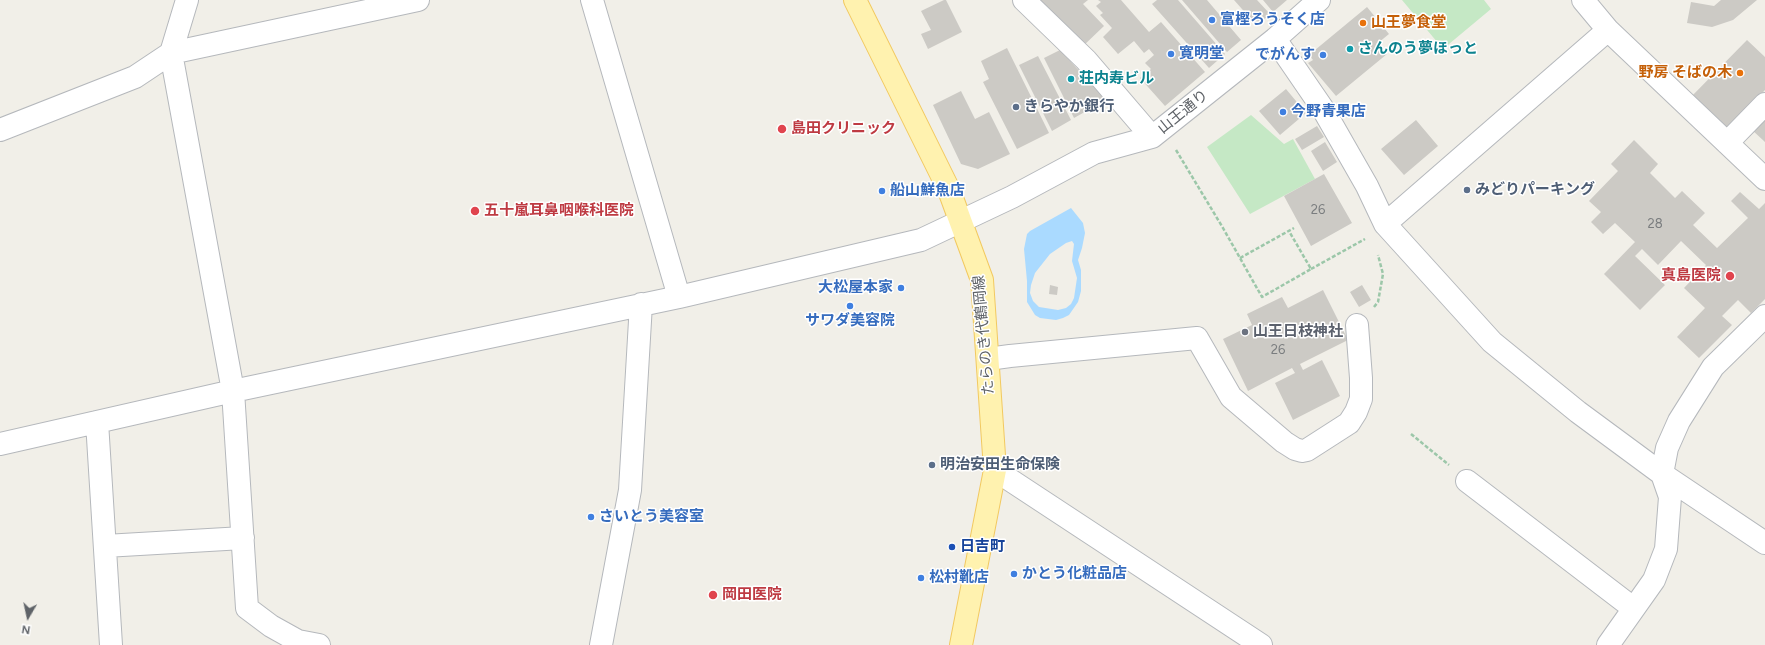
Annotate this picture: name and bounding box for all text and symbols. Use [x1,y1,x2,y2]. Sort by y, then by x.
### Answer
place label: 富樫ろうそく店 [1220,11,1325,29]
place label: 山王夢食堂 [1371,14,1446,32]
marker: 富樫ろうそく店 [1207,15,1217,25]
marker: 山王夢食堂 [1358,18,1368,28]
place label: さんのう夢ほっと [1358,40,1478,58]
marker: さんのう夢ほっと [1345,44,1355,54]
place label: 寛明堂 [1179,45,1224,63]
place label: でがんす [1255,46,1315,64]
marker: 寛明堂 [1166,49,1176,59]
marker: でがんす [1318,50,1328,60]
place label: 野房 そばの木 [1638,64,1732,82]
marker: 野房 そばの木 [1735,68,1745,78]
place label: 荘内寿ビル [1079,70,1154,88]
marker: 荘内寿ビル [1066,74,1076,84]
street label: 山王通り [1154,86,1212,138]
place label: きらやか銀行 [1024,98,1114,116]
marker: きらやか銀行 [1011,102,1021,112]
place label: 今野青果店 [1291,103,1366,121]
marker: 今野青果店 [1278,107,1288,117]
place label: 島田クリニック [791,120,896,138]
marker: 島田クリニック [776,123,788,135]
place label: みどりパーキング [1475,181,1595,199]
place label: 船山鮮魚店 [890,182,965,200]
marker: みどりパーキング [1462,185,1472,195]
marker: 船山鮮魚店 [877,186,887,196]
place label: 五十嵐耳鼻咽喉科医院 [484,202,634,220]
house number: 26 [1311,202,1325,218]
marker: 五十嵐耳鼻咽喉科医院 [469,205,481,217]
house number: 28 [1647,216,1663,232]
place label: 真島医院 [1661,267,1721,285]
marker: 真島医院 [1724,270,1736,282]
street label: たらのき代鶴岡線 [970,274,998,396]
place label: 大松屋本家 [818,279,893,297]
marker: 大松屋本家 [896,283,906,293]
marker: サワダ美容院 [845,301,855,311]
place label: サワダ美容院 [805,312,895,330]
place label: 山王日枝神社 [1253,323,1343,341]
marker: 山王日枝神社 [1240,327,1250,337]
house number: 26 [1271,342,1285,358]
place label: 明治安田生命保険 [940,456,1060,474]
marker: 明治安田生命保険 [927,460,937,470]
place label: さいとう美容室 [599,508,704,526]
marker: さいとう美容室 [586,512,596,522]
place label: 日吉町 [960,538,1005,556]
marker: 日吉町 [947,542,957,552]
place label: かとう化粧品店 [1022,565,1127,583]
place label: 松村靴店 [929,569,989,587]
marker: かとう化粧品店 [1009,569,1019,579]
marker: 松村靴店 [916,573,926,583]
place label: 岡田医院 [722,586,782,604]
marker: 岡田医院 [707,589,719,601]
north arrow [8,597,48,637]
text: N [21,622,31,636]

